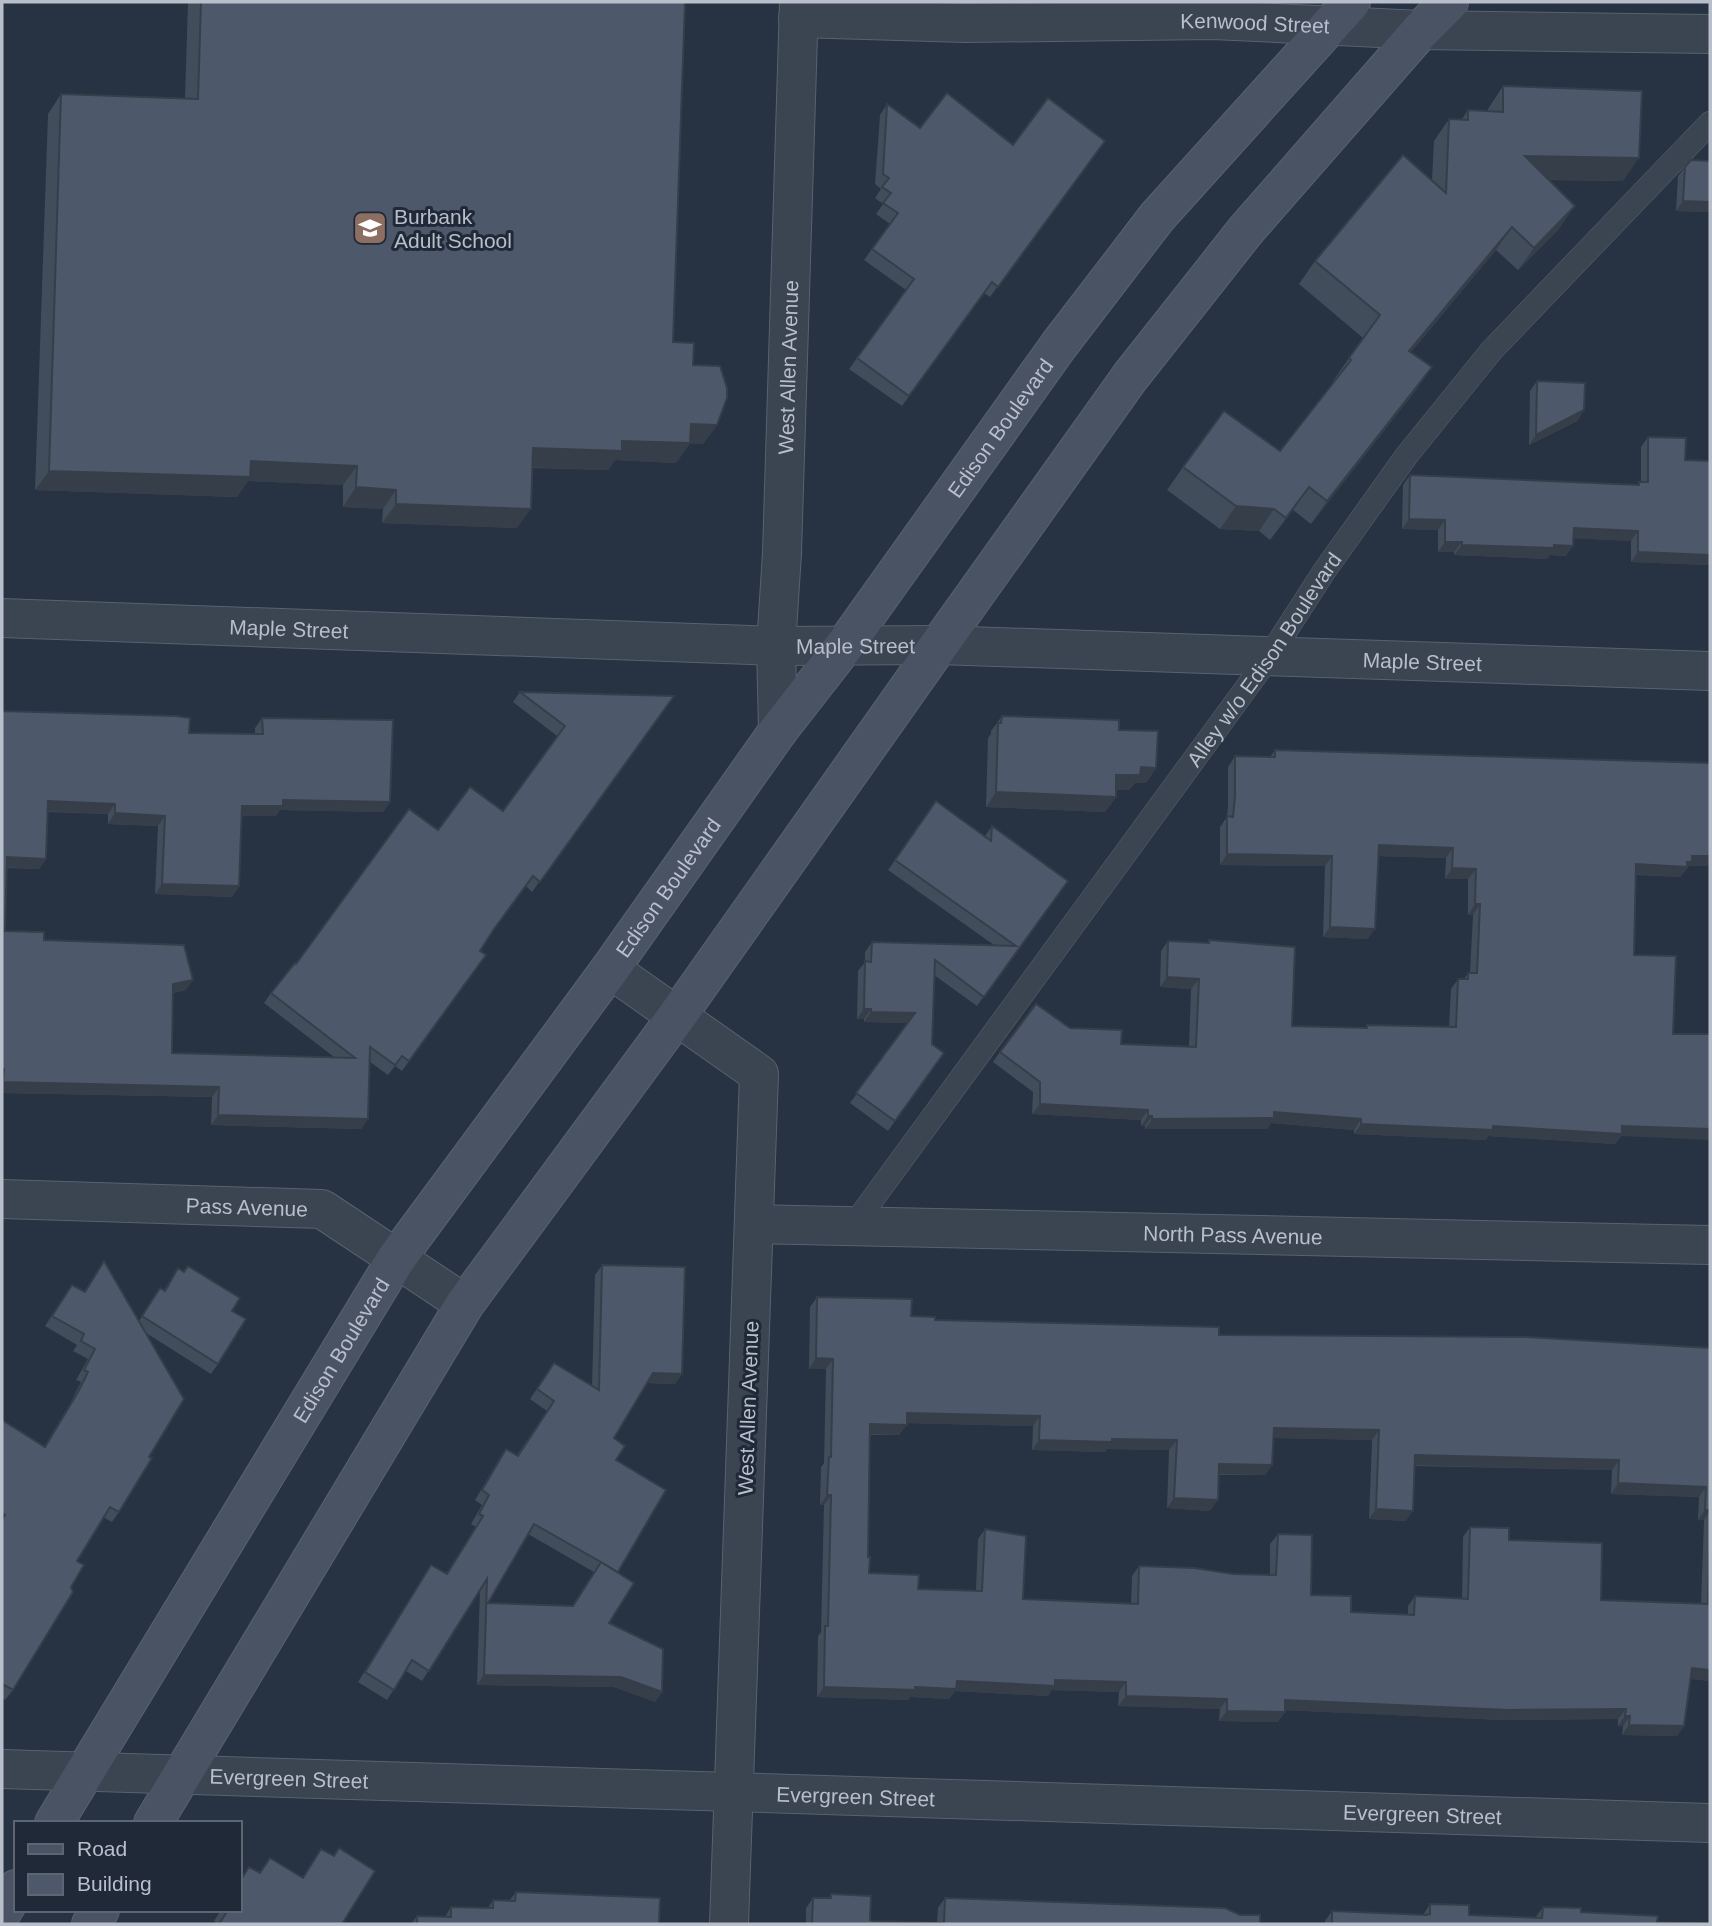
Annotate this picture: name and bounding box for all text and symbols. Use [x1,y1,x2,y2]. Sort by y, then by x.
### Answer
street label: Kenwood Street [1180,8,1330,37]
place label: Burbank Adult School [394,205,512,252]
school or university icon: Burbank Adult School [351,209,389,247]
street label: West Allen Avenue [774,280,802,455]
street label: Edison Boulevard [943,354,1057,502]
street label: Alley w/o Edison Boulevard [1182,548,1345,770]
street label: Maple Street [229,615,349,642]
street label: Maple Street [796,634,915,657]
street label: Maple Street [1362,648,1482,675]
street label: Edison Boulevard [611,813,725,961]
street label: Pass Avenue [185,1193,308,1220]
street label: North Pass Avenue [1143,1221,1323,1248]
street label: Edison Boulevard [288,1274,393,1427]
street label: West Allen Avenue [733,1320,763,1496]
street label: Evergreen Street [209,1764,369,1792]
street label: Evergreen Street [776,1782,935,1810]
street label: Evergreen Street [1343,1800,1502,1828]
legend [14,1821,242,1912]
text: Road [77,1837,127,1860]
text: Building [77,1872,152,1895]

